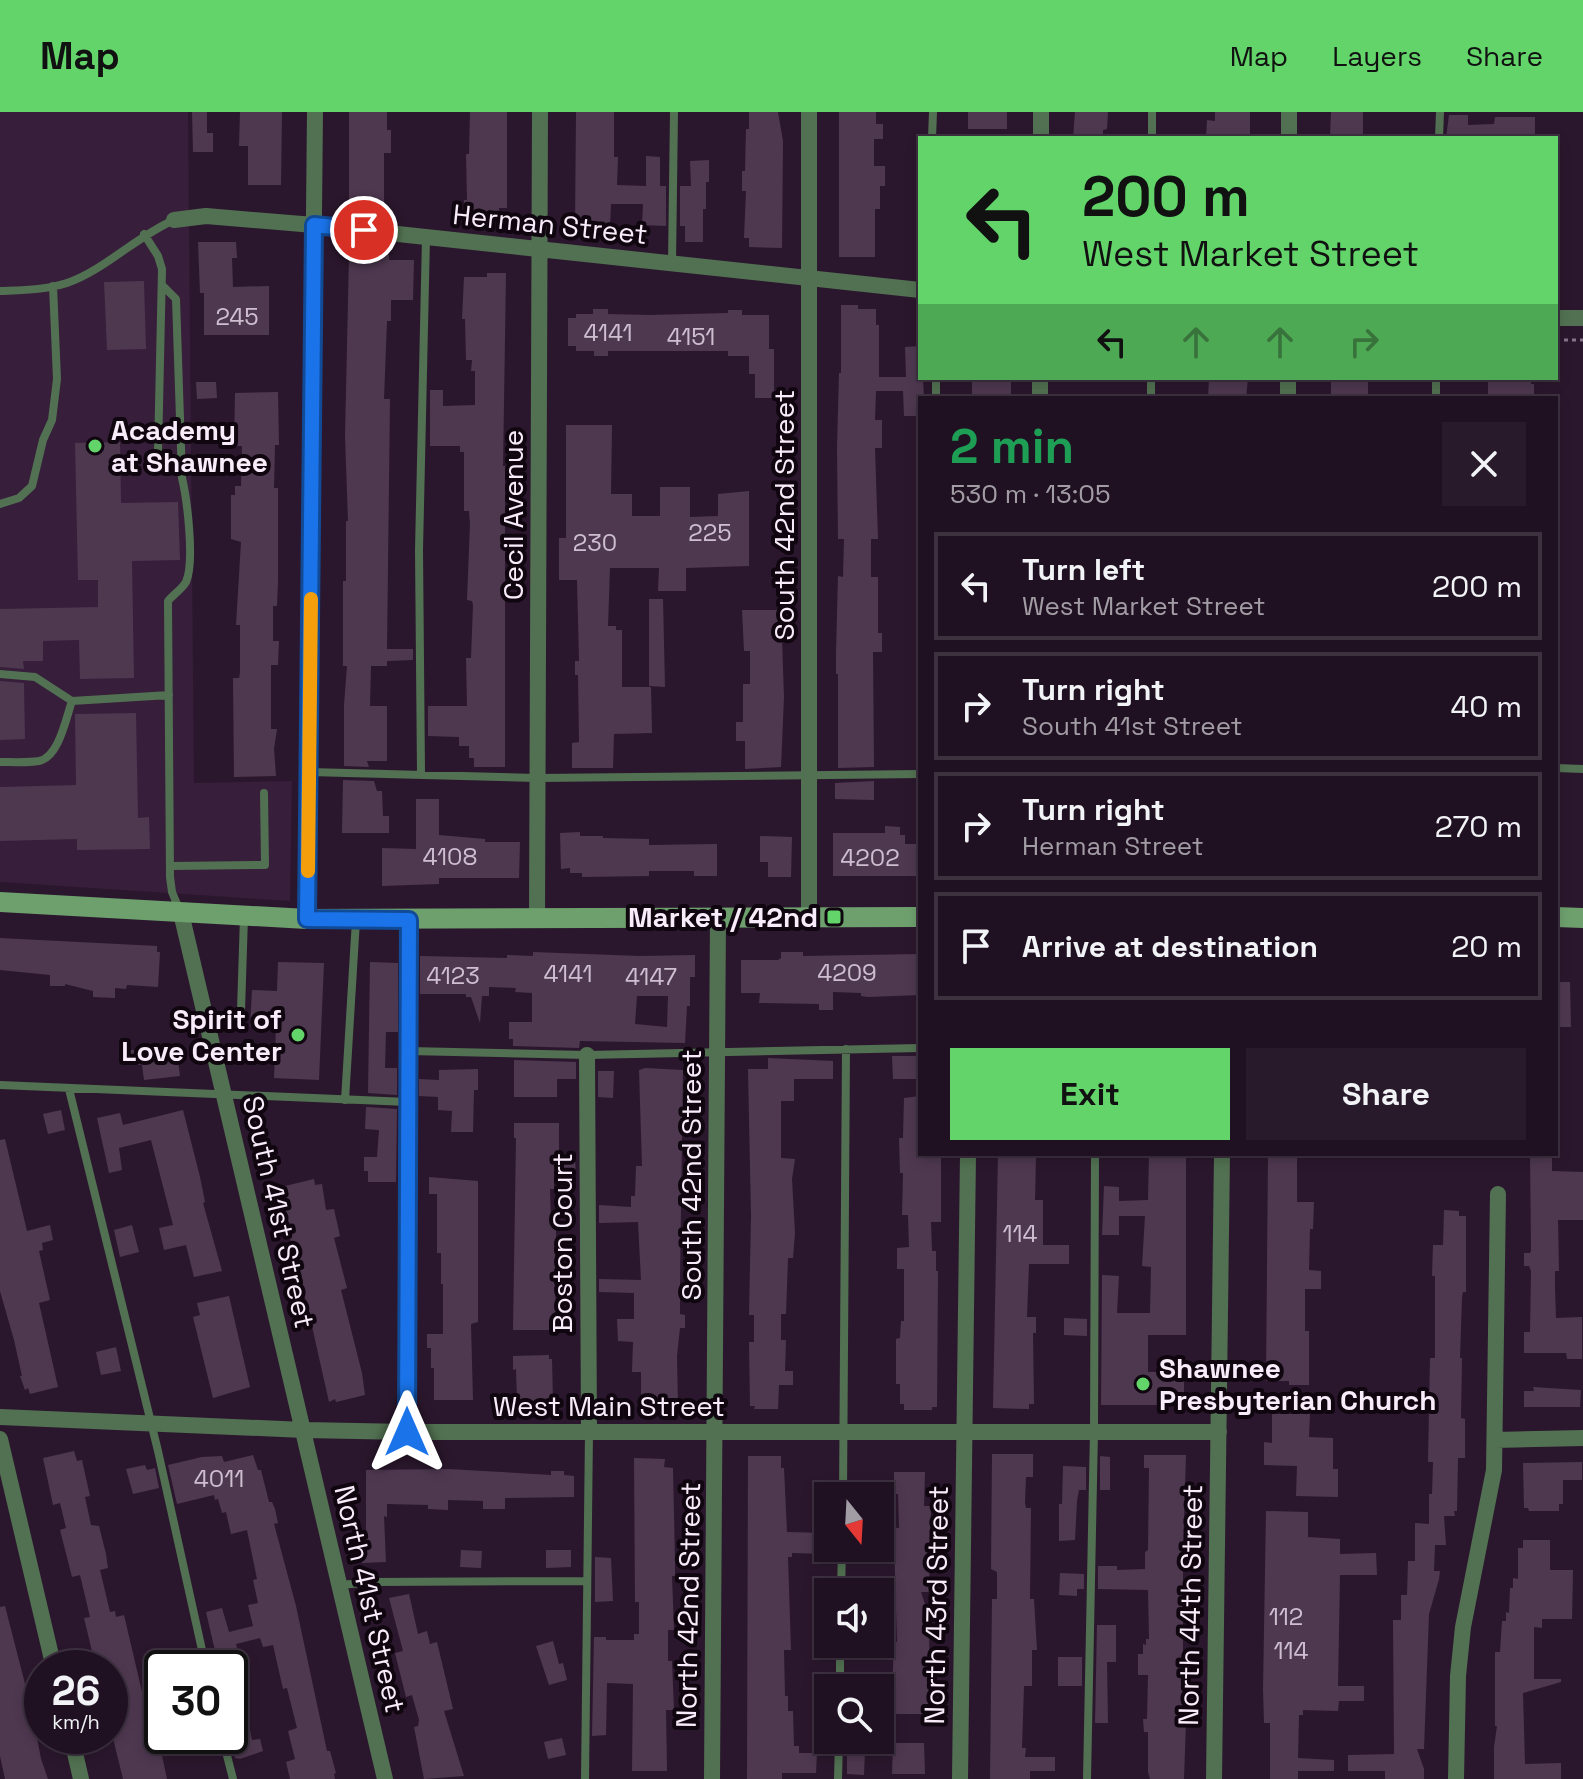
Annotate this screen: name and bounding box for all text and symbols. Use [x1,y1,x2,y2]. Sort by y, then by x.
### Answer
text: Map [40,32,120,80]
text: Map [1230,38,1288,74]
text: Layers [1332,38,1422,74]
text: Share [1466,38,1543,74]
text: 200 m [1082,161,1250,232]
icon: left [950,168,1054,272]
pin [330,196,398,264]
street label: Herman Street [451,196,649,252]
icon: arrive [342,208,386,252]
text: West Market Street [1082,231,1419,277]
house number: 245 [215,301,259,332]
house number: 4141 [584,317,632,348]
icon: left [1090,320,1134,364]
icon: ahead [1174,320,1218,364]
icon: ahead [1258,320,1302,364]
icon: right [1342,320,1386,364]
house number: 4151 [667,321,715,352]
street label: South 42nd Street [766,389,802,641]
place label: Academy at Shawnee [111,412,268,480]
text: 2 min [950,416,1074,477]
button: close [1442,422,1526,506]
street label: Cecil Avenue [495,430,531,600]
marker: Academy at Shawnee [86,437,104,455]
text: 530 m · 13:05 [950,477,1111,511]
house number: 225 [688,517,732,548]
house number: 230 [573,527,617,558]
text: Turn left [1022,550,1145,589]
icon: left [954,564,998,608]
text: 200 m [1432,567,1522,606]
text: West Market Street [1022,589,1265,623]
text: Turn right [1022,670,1165,709]
icon: right [954,684,998,728]
text: 40 m [1451,687,1522,726]
text: South 41st Street [1022,709,1242,743]
text: Turn right [1022,790,1165,829]
icon: right [954,804,998,848]
text: 270 m [1435,807,1522,846]
text: Herman Street [1022,829,1204,863]
house number: 4108 [423,841,477,872]
house number: 4202 [840,842,900,873]
place label: Market / 42nd [628,899,818,935]
marker: Market / 42nd [825,908,843,926]
icon: arrive [954,924,998,968]
text: Arrive at destination [1022,927,1318,966]
text: 20 m [1451,927,1522,966]
house number: 4209 [817,957,877,988]
house number: 4141 [544,958,592,989]
house number: 4123 [426,960,480,991]
house number: 4147 [625,961,677,992]
place label: Spirit of Love Center [121,1001,282,1069]
marker: Spirit of Love Center [289,1026,307,1044]
button: Exit [950,1048,1230,1140]
button: Share [1246,1048,1526,1140]
street label: South 42nd Street [673,1049,709,1301]
street label: South 41st Street [235,1092,323,1332]
street label: Boston Court [544,1153,580,1333]
house number: 114 [1002,1218,1038,1249]
place label: Shawnee Presbyterian Church [1159,1350,1436,1418]
marker: Shawnee Presbyterian Church [1134,1375,1152,1393]
street label: West Main Street [493,1388,725,1424]
position arrow [365,1390,449,1474]
house number: 4011 [194,1463,244,1494]
street label: North 41st Street [326,1482,414,1716]
street label: North 42nd Street [668,1482,708,1728]
north arrow [814,1482,894,1562]
map controls [814,1482,894,1754]
street label: North 44th Street [1170,1484,1210,1726]
street label: North 43rd Street [916,1485,956,1725]
button: sound [814,1578,894,1658]
house number: 112 [1269,1601,1303,1632]
house number: 114 [1273,1635,1309,1666]
speed limit sign: 30 [144,1650,248,1754]
text: 26 [52,1666,100,1717]
button: search [814,1674,894,1754]
text: km/h [52,1709,100,1735]

